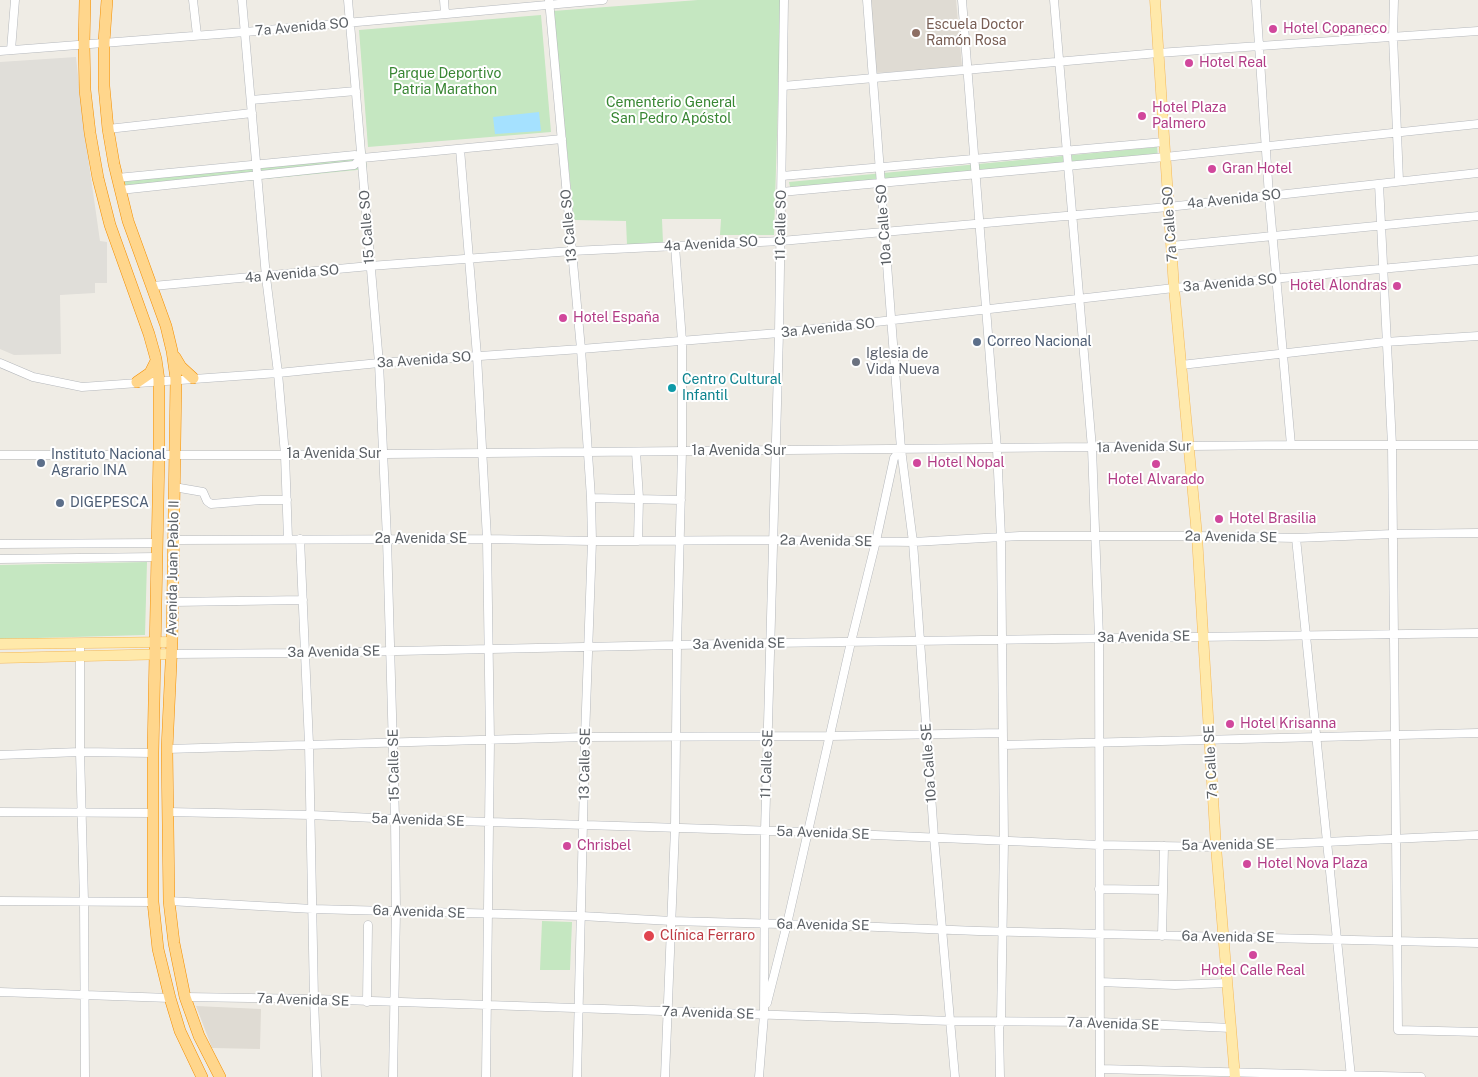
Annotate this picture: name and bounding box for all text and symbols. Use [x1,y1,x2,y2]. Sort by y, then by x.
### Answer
street label: 7a Avenida SO [254,15,350,39]
place label: Escuela Doctor Ramón Rosa [926,17,1024,49]
place label: Hotel Copaneco [1283,21,1387,37]
marker: Hotel Copaneco [1267,23,1279,35]
marker: Escuela Doctor Ramón Rosa [910,27,922,39]
place label: Hotel Real [1199,55,1267,71]
marker: Hotel Real [1183,57,1195,69]
park label: Parque Deportivo Patria Marathon [389,66,501,98]
park label: Cementerio General San Pedro Apóstol [606,95,736,128]
place label: Hotel Plaza Palmero [1152,100,1226,132]
marker: Hotel Plaza Palmero [1136,110,1148,122]
place label: Gran Hotel [1222,161,1292,177]
marker: Gran Hotel [1206,163,1218,175]
street label: 10a Calle SO [873,184,895,266]
street label: 7a Calle SO [1159,186,1181,262]
street label: 4a Avenida SO [1186,186,1282,212]
street label: 13 Calle SO [557,188,581,264]
street label: 15 Calle SO [356,189,378,265]
street label: 11 Calle SO [772,189,790,261]
street label: 4a Avenida SO [663,233,759,255]
street label: 4a Avenida SO [244,262,340,286]
street label: 3a Avenida SO [1182,271,1278,295]
place label: Hotel Alondras [1290,278,1387,294]
marker: Hotel Alondras [1391,280,1403,292]
place label: Hotel España [573,310,659,326]
marker: Hotel España [557,312,569,324]
street label: 3a Avenida SO [780,315,876,341]
place label: Correo Nacional [987,334,1092,350]
marker: Correo Nacional [971,336,983,348]
place label: Iglesia de Vida Nueva [866,346,939,378]
street label: 3a Avenida SO [376,348,472,372]
marker: Iglesia de Vida Nueva [850,356,862,368]
place label: Centro Cultural Infantil [682,372,782,404]
marker: Centro Cultural Infantil [666,382,678,394]
street label: 1a Avenida Sur [1096,438,1192,456]
street label: 1a Avenida Sur [692,443,786,459]
street label: 1a Avenida Sur [287,446,381,462]
place label: Instituto Nacional Agrario INA [51,447,166,480]
place label: Hotel Nopal [927,455,1005,471]
marker: Instituto Nacional Agrario INA [35,457,47,469]
marker: Hotel Nopal [911,457,923,469]
marker: Hotel Alvarado [1150,458,1162,470]
place label: Hotel Alvarado [1108,472,1204,488]
place label: DIGEPESCA [70,495,149,511]
marker: DIGEPESCA [54,497,66,509]
street label: Avenida Juan Pablo II [163,500,183,636]
place label: Hotel Brasilia [1229,511,1316,527]
marker: Hotel Brasilia [1213,513,1225,525]
street label: 2a Avenida SE [1185,528,1277,546]
street label: 2a Avenida SE [375,531,467,547]
street label: 2a Avenida SE [780,532,872,550]
street label: 3a Avenida SE [1097,628,1191,646]
street label: 3a Avenida SE [692,635,786,653]
street label: 3a Avenida SE [287,643,381,661]
place label: Hotel Krisanna [1240,716,1336,732]
marker: Hotel Krisanna [1224,718,1236,730]
street label: 10a Calle SE [918,723,940,803]
street label: 7a Calle SE [1201,725,1221,799]
street label: 13 Calle SE [576,728,594,800]
street label: 15 Calle SE [385,729,403,801]
street label: 11 Calle SE [757,729,777,799]
street label: 5a Avenida SE [371,810,465,830]
street label: 5a Avenida SE [776,823,870,843]
street label: 5a Avenida SE [1181,836,1275,854]
place label: Chrisbel [577,838,631,854]
marker: Chrisbel [561,840,573,852]
place label: Hotel Nova Plaza [1257,856,1368,872]
marker: Hotel Nova Plaza [1241,858,1253,870]
street label: 6a Avenida SE [372,902,466,922]
street label: 6a Avenida SE [776,916,870,934]
place label: Clínica Ferraro [660,928,755,944]
street label: 6a Avenida SE [1181,928,1275,946]
marker: Clínica Ferraro [642,929,656,943]
marker: Hotel Calle Real [1247,949,1259,961]
place label: Hotel Calle Real [1201,963,1305,979]
street label: 7a Avenida SE [256,990,350,1010]
street label: 7a Avenida SE [661,1003,755,1023]
street label: 7a Avenida SE [1066,1014,1160,1034]

